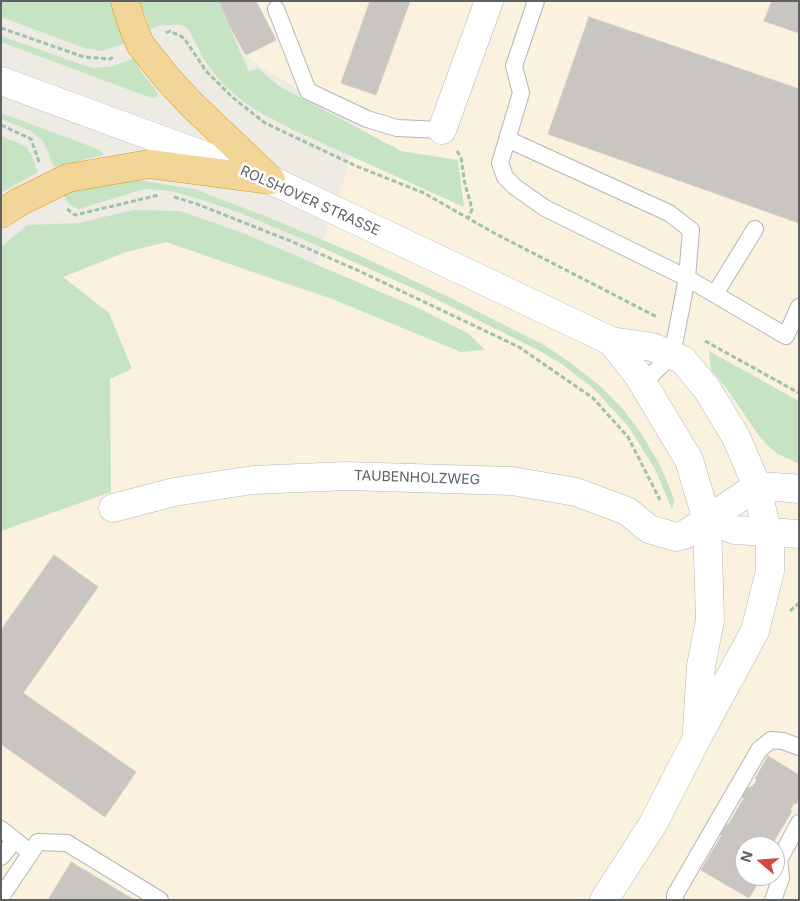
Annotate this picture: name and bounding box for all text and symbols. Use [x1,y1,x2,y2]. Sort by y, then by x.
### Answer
street label: ROLSHOVER STRASSE [237,163,383,239]
street label: TAUBENHOLZWEG [354,467,480,489]
north arrow [735,836,785,886]
text: N [736,849,756,864]

